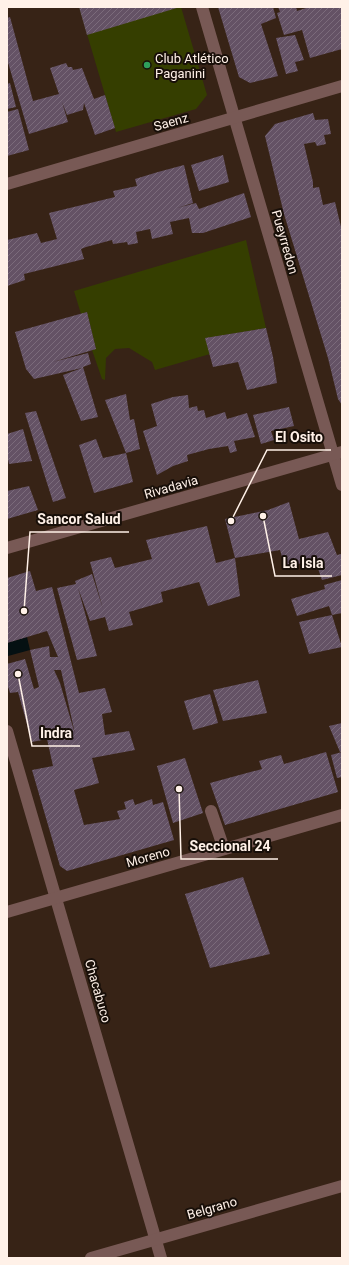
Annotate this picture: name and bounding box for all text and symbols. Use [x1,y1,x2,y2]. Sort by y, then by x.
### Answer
place label: Club Atlético Paganini [155,51,229,81]
marker: Club Atlético Paganini [142,60,152,70]
street label: Saenz [152,110,191,134]
street label: Pueyrredon [269,208,301,276]
callout: El Osito [267,424,331,450]
text: El Osito [275,429,323,445]
street label: Rivadavia [142,472,200,502]
callout: Sancor Salud [30,506,129,532]
text: Sancor Salud [37,511,121,527]
callout: La Isla [275,550,332,576]
text: La Isla [282,555,324,571]
callout: Indra [32,720,80,746]
text: Indra [40,725,73,741]
callout: Seccional 24 [181,833,278,859]
text: Seccional 24 [190,838,270,854]
street label: Moreno [125,844,171,870]
street label: Chacabuco [82,958,114,1024]
street label: Belgrano [185,1194,239,1222]

